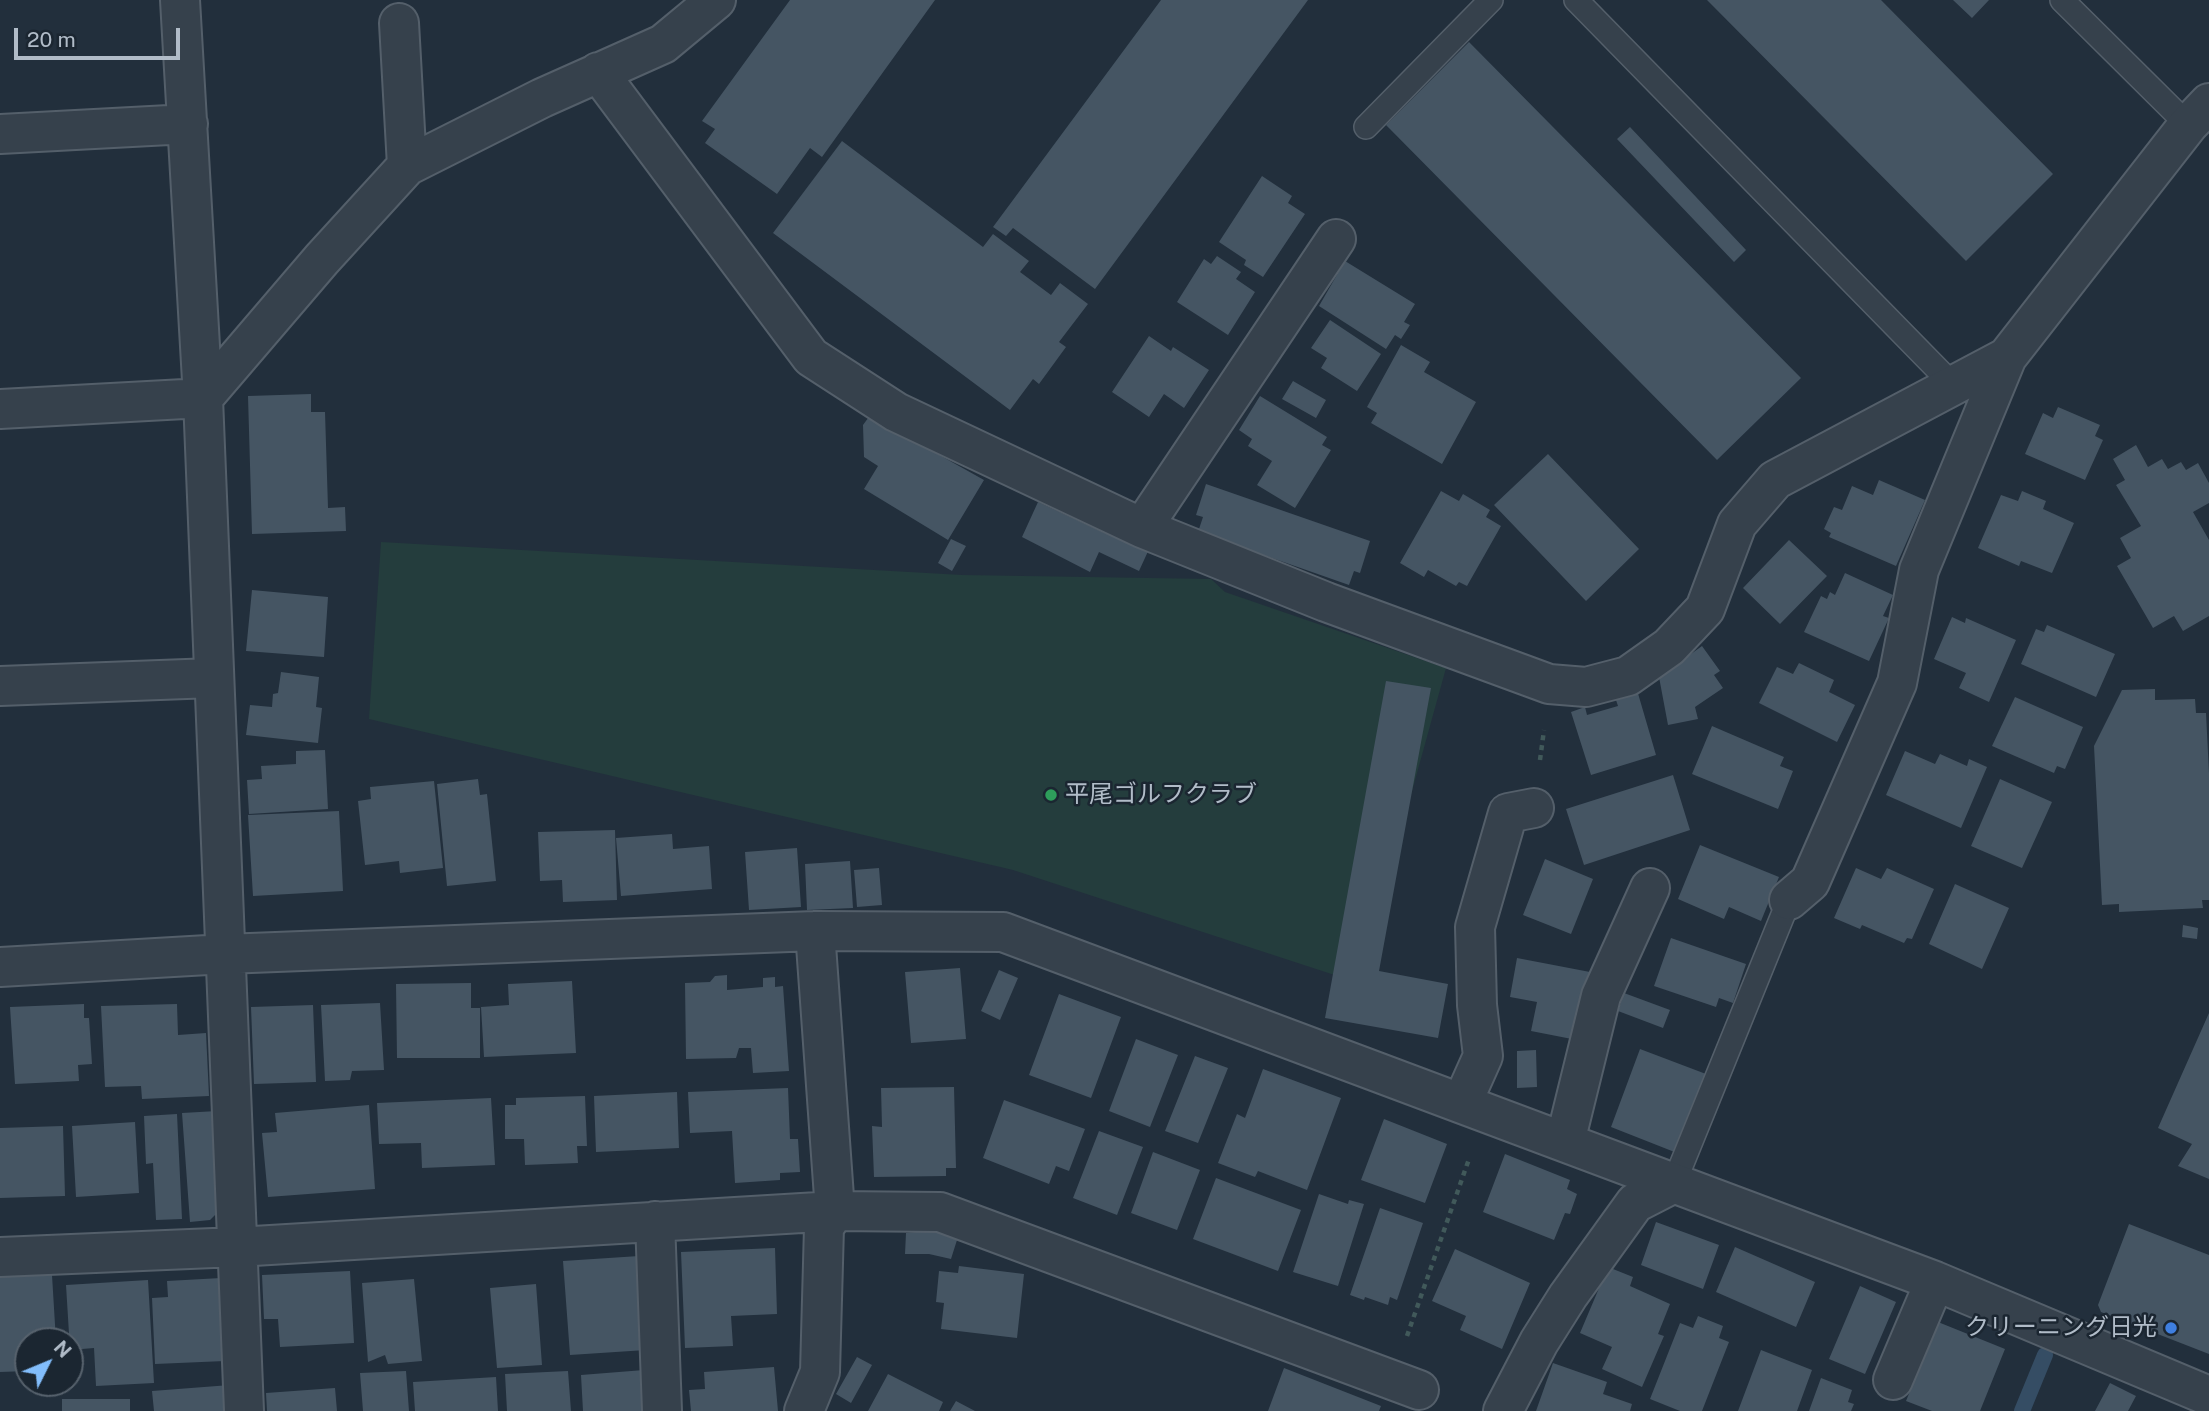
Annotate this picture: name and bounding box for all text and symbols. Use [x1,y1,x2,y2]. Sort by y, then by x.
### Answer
scale bar [18,14,184,58]
text: 20 m [27,27,76,52]
place label: 平尾ゴルフクラブ [1065,781,1257,809]
marker: 平尾ゴルフクラブ [1043,787,1059,803]
place label: クリーニング日光 [1965,1314,2157,1342]
marker: クリーニング日光 [2163,1320,2179,1336]
north arrow [14,1327,84,1397]
text: N [50,1336,76,1362]

